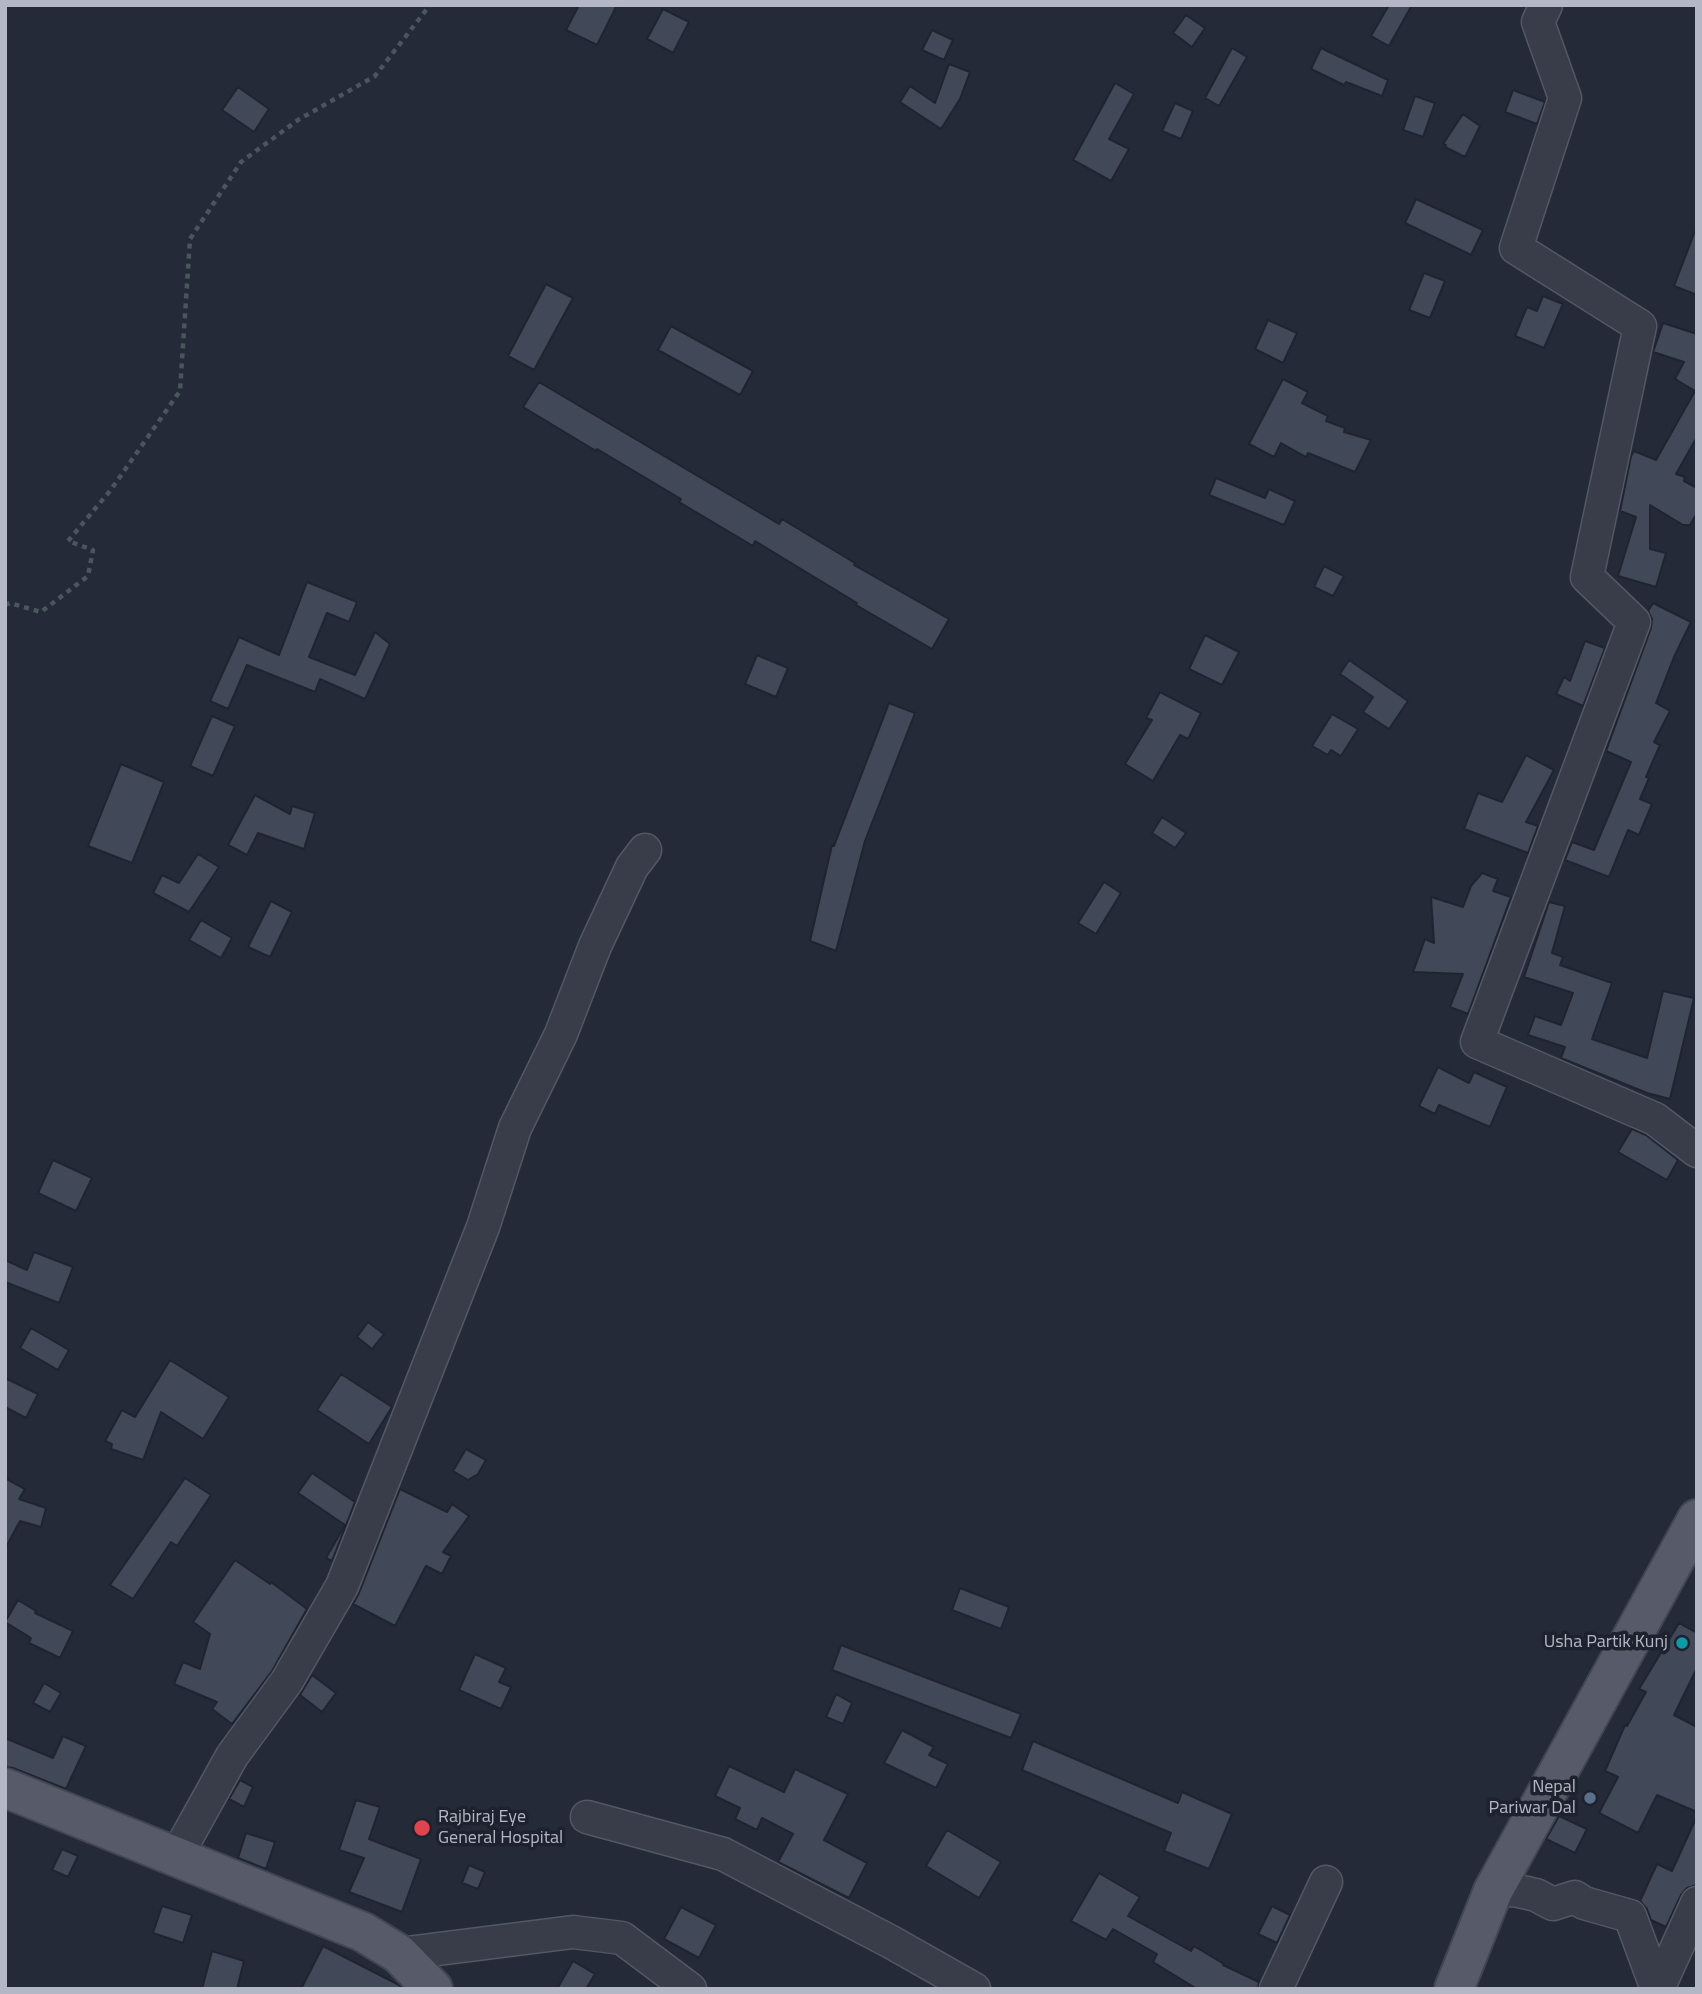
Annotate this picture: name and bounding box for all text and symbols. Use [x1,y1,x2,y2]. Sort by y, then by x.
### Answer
place label: Usha Partik Kunj [1544,1632,1668,1654]
marker: Usha Partik Kunj [1674,1635,1690,1651]
place label: Nepal Pariwar Dal [1489,1777,1576,1820]
marker: Nepal Pariwar Dal [1582,1790,1598,1806]
place label: Rajbiraj Eye General Hospital [438,1807,563,1850]
marker: Rajbiraj Eye General Hospital [412,1818,432,1838]

